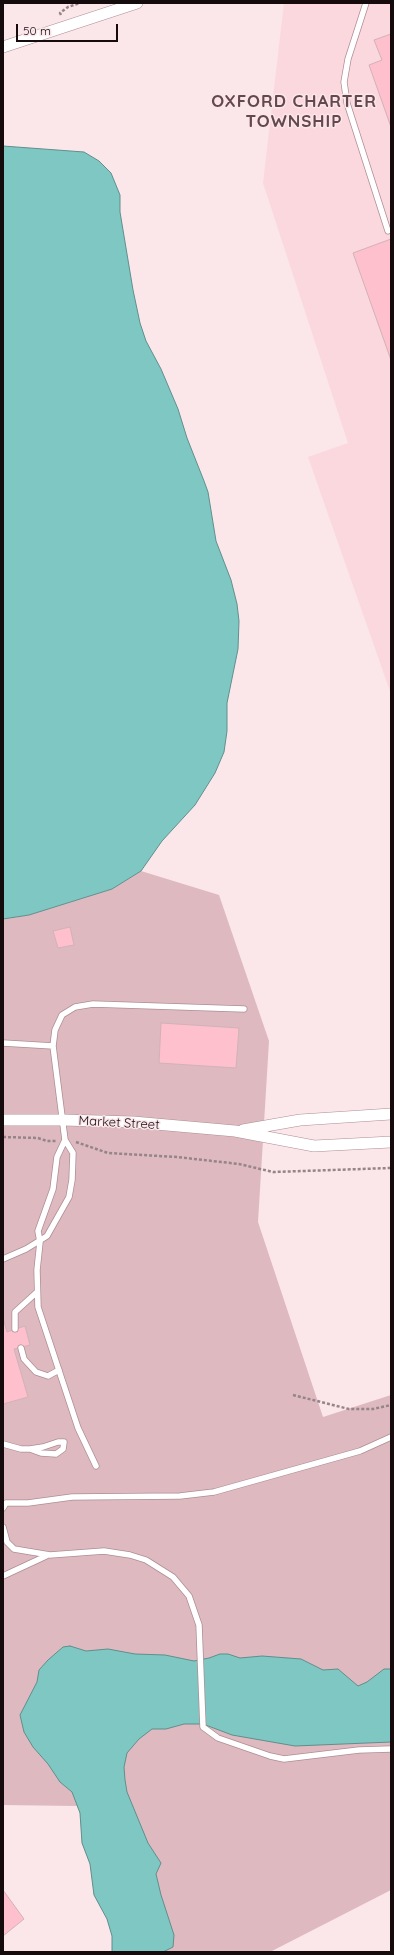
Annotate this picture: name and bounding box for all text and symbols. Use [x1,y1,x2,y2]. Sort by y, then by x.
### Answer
scale bar [18,16,120,42]
text: 50 m [23,23,51,38]
district label: OXFORD CHARTER TOWNSHIP [211,92,377,132]
street label: Market Street [78,1113,160,1133]

